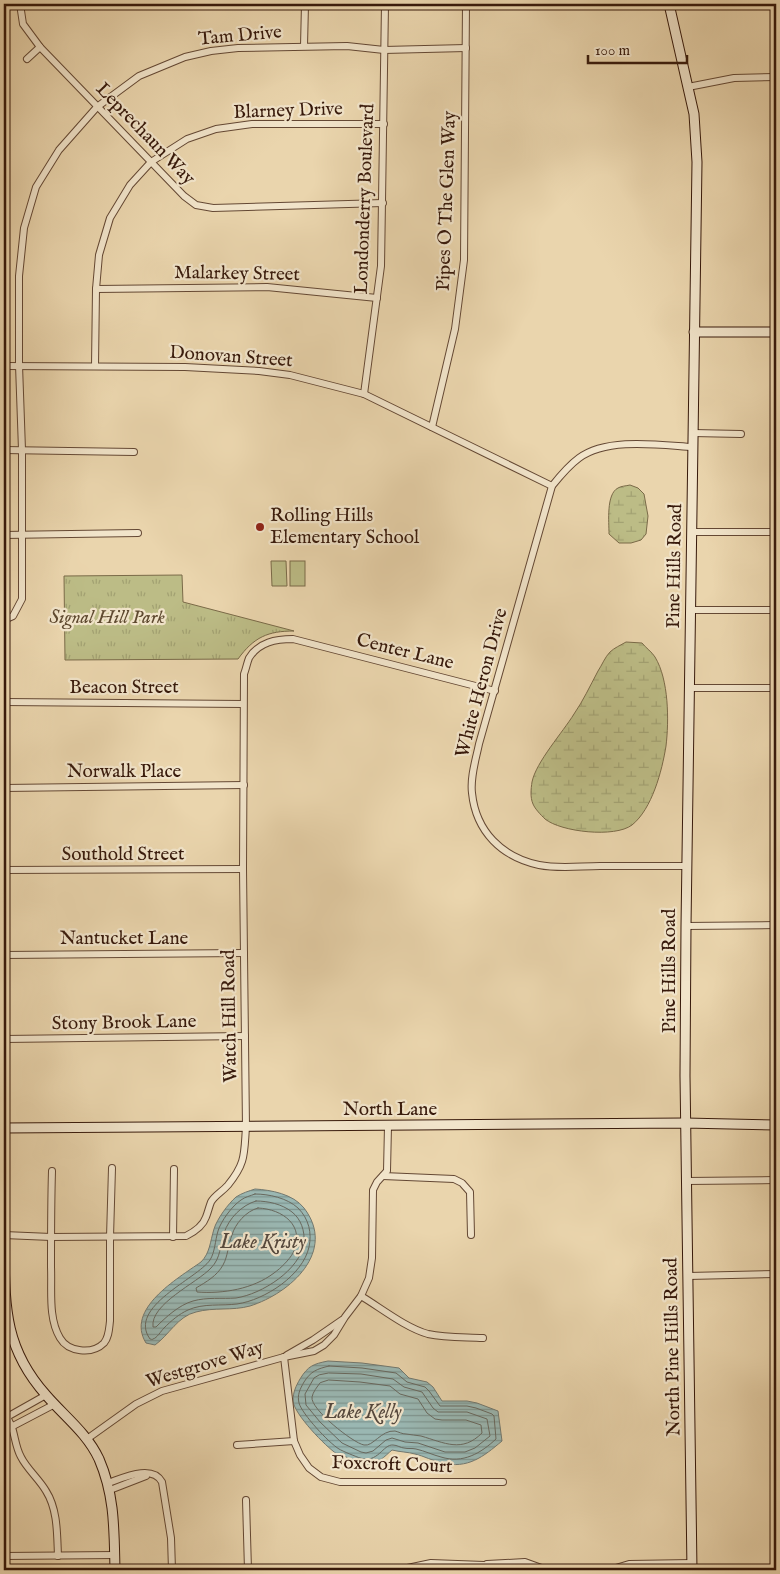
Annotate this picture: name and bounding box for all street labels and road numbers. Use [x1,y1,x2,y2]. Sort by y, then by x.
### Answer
street label: Tam Drive [197,20,283,52]
street label: Leprechaun Way [90,78,200,191]
street label: Blarney Drive [233,97,343,125]
street label: Londonderry Boulevard [350,102,380,295]
street label: Pipes O The Glen Way [432,110,462,291]
street label: Malarkey Street [174,261,301,287]
street label: Donovan Street [168,341,294,373]
street label: Pine Hills Road [662,503,688,629]
street label: White Heron Drive [450,605,514,760]
street label: Center Lane [354,628,456,676]
street label: Beacon Street [69,676,179,700]
street label: Norwalk Place [67,760,182,784]
street label: Southold Street [61,843,185,867]
street label: Pine Hills Road [658,908,682,1033]
street label: Nantucket Lane [60,927,189,951]
street label: Watch Hill Road [217,948,243,1083]
street label: Stony Brook Lane [51,1010,197,1036]
street label: North Lane [343,1098,437,1122]
street label: North Pine Hills Road [659,1257,687,1436]
street label: Westgrove Way [143,1336,267,1394]
street label: Foxcroft Court [331,1451,453,1479]

